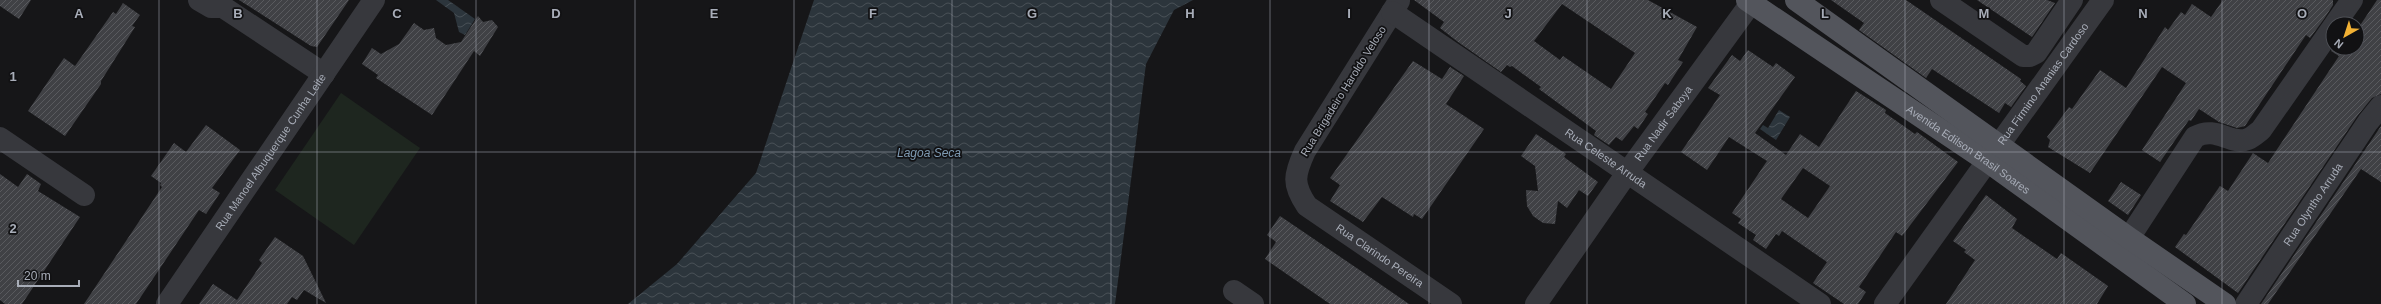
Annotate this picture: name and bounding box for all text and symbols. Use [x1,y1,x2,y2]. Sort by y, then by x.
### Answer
text: A [74,6,84,21]
text: B [233,6,243,21]
text: C [392,6,402,21]
text: D [551,6,561,21]
text: E [710,6,719,21]
text: F [869,6,877,21]
text: G [1027,6,1037,21]
text: H [1185,6,1195,21]
text: I [1347,6,1351,21]
text: J [1504,6,1512,21]
text: K [1662,6,1672,21]
text: L [1821,6,1829,21]
text: M [1979,6,1989,21]
text: N [2138,6,2148,21]
text: O [2297,6,2307,21]
north arrow [2325,16,2365,56]
street label: Rua Firmino Ananias Cardoso [1995,21,2091,147]
street label: Rua Brigadeiro Haroldo Veloso [1298,24,1388,158]
text: N [2332,37,2346,51]
text: 1 [9,69,17,84]
street label: Rua Manoel Albuquerque Cunha Leite [213,71,328,232]
street label: Rua Nadir Saboya [1632,83,1695,163]
street label: Avenida Edilson Brasil Soares [1904,103,2033,196]
street label: Rua Celeste Arruda [1563,126,1650,191]
water label: Lagoa Seca [897,146,961,160]
street label: Rua Olyntho Arruda [2281,160,2345,248]
text: 2 [9,221,17,236]
street label: Rua Clarindo Pereira [1334,222,1426,290]
scale bar [18,262,79,288]
text: 20 m [24,269,51,283]

